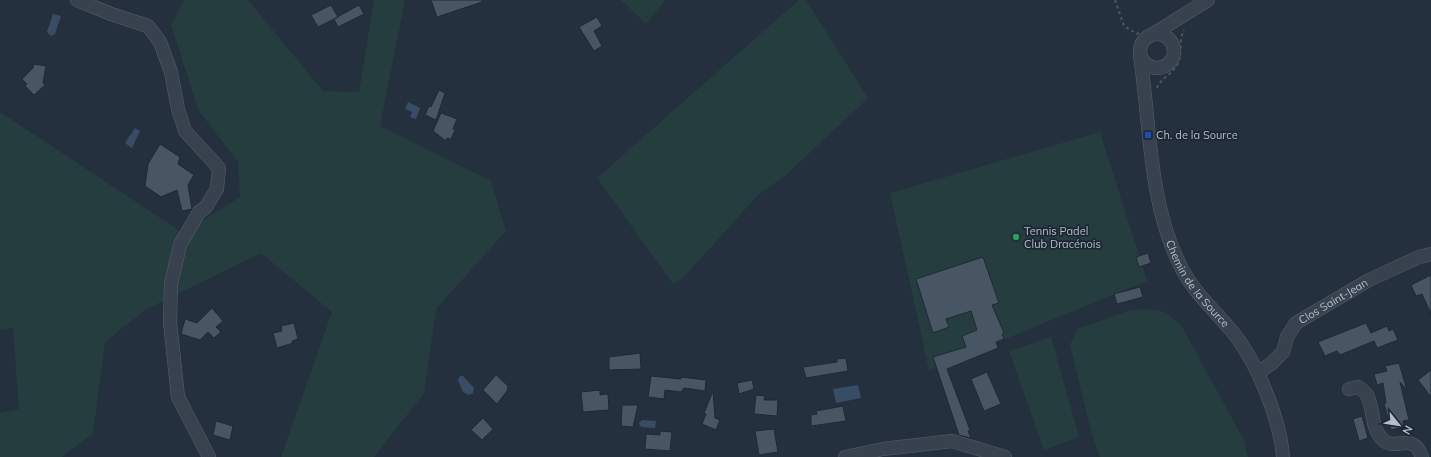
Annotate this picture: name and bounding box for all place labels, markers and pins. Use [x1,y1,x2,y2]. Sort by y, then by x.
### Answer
place label: Ch. de la Source [1156,128,1238,142]
marker: Ch. de la Source [1143,130,1153,140]
place label: Tennis Padel Club Dracénois [1024,224,1101,251]
marker: Tennis Padel Club Dracénois [1011,232,1021,242]

